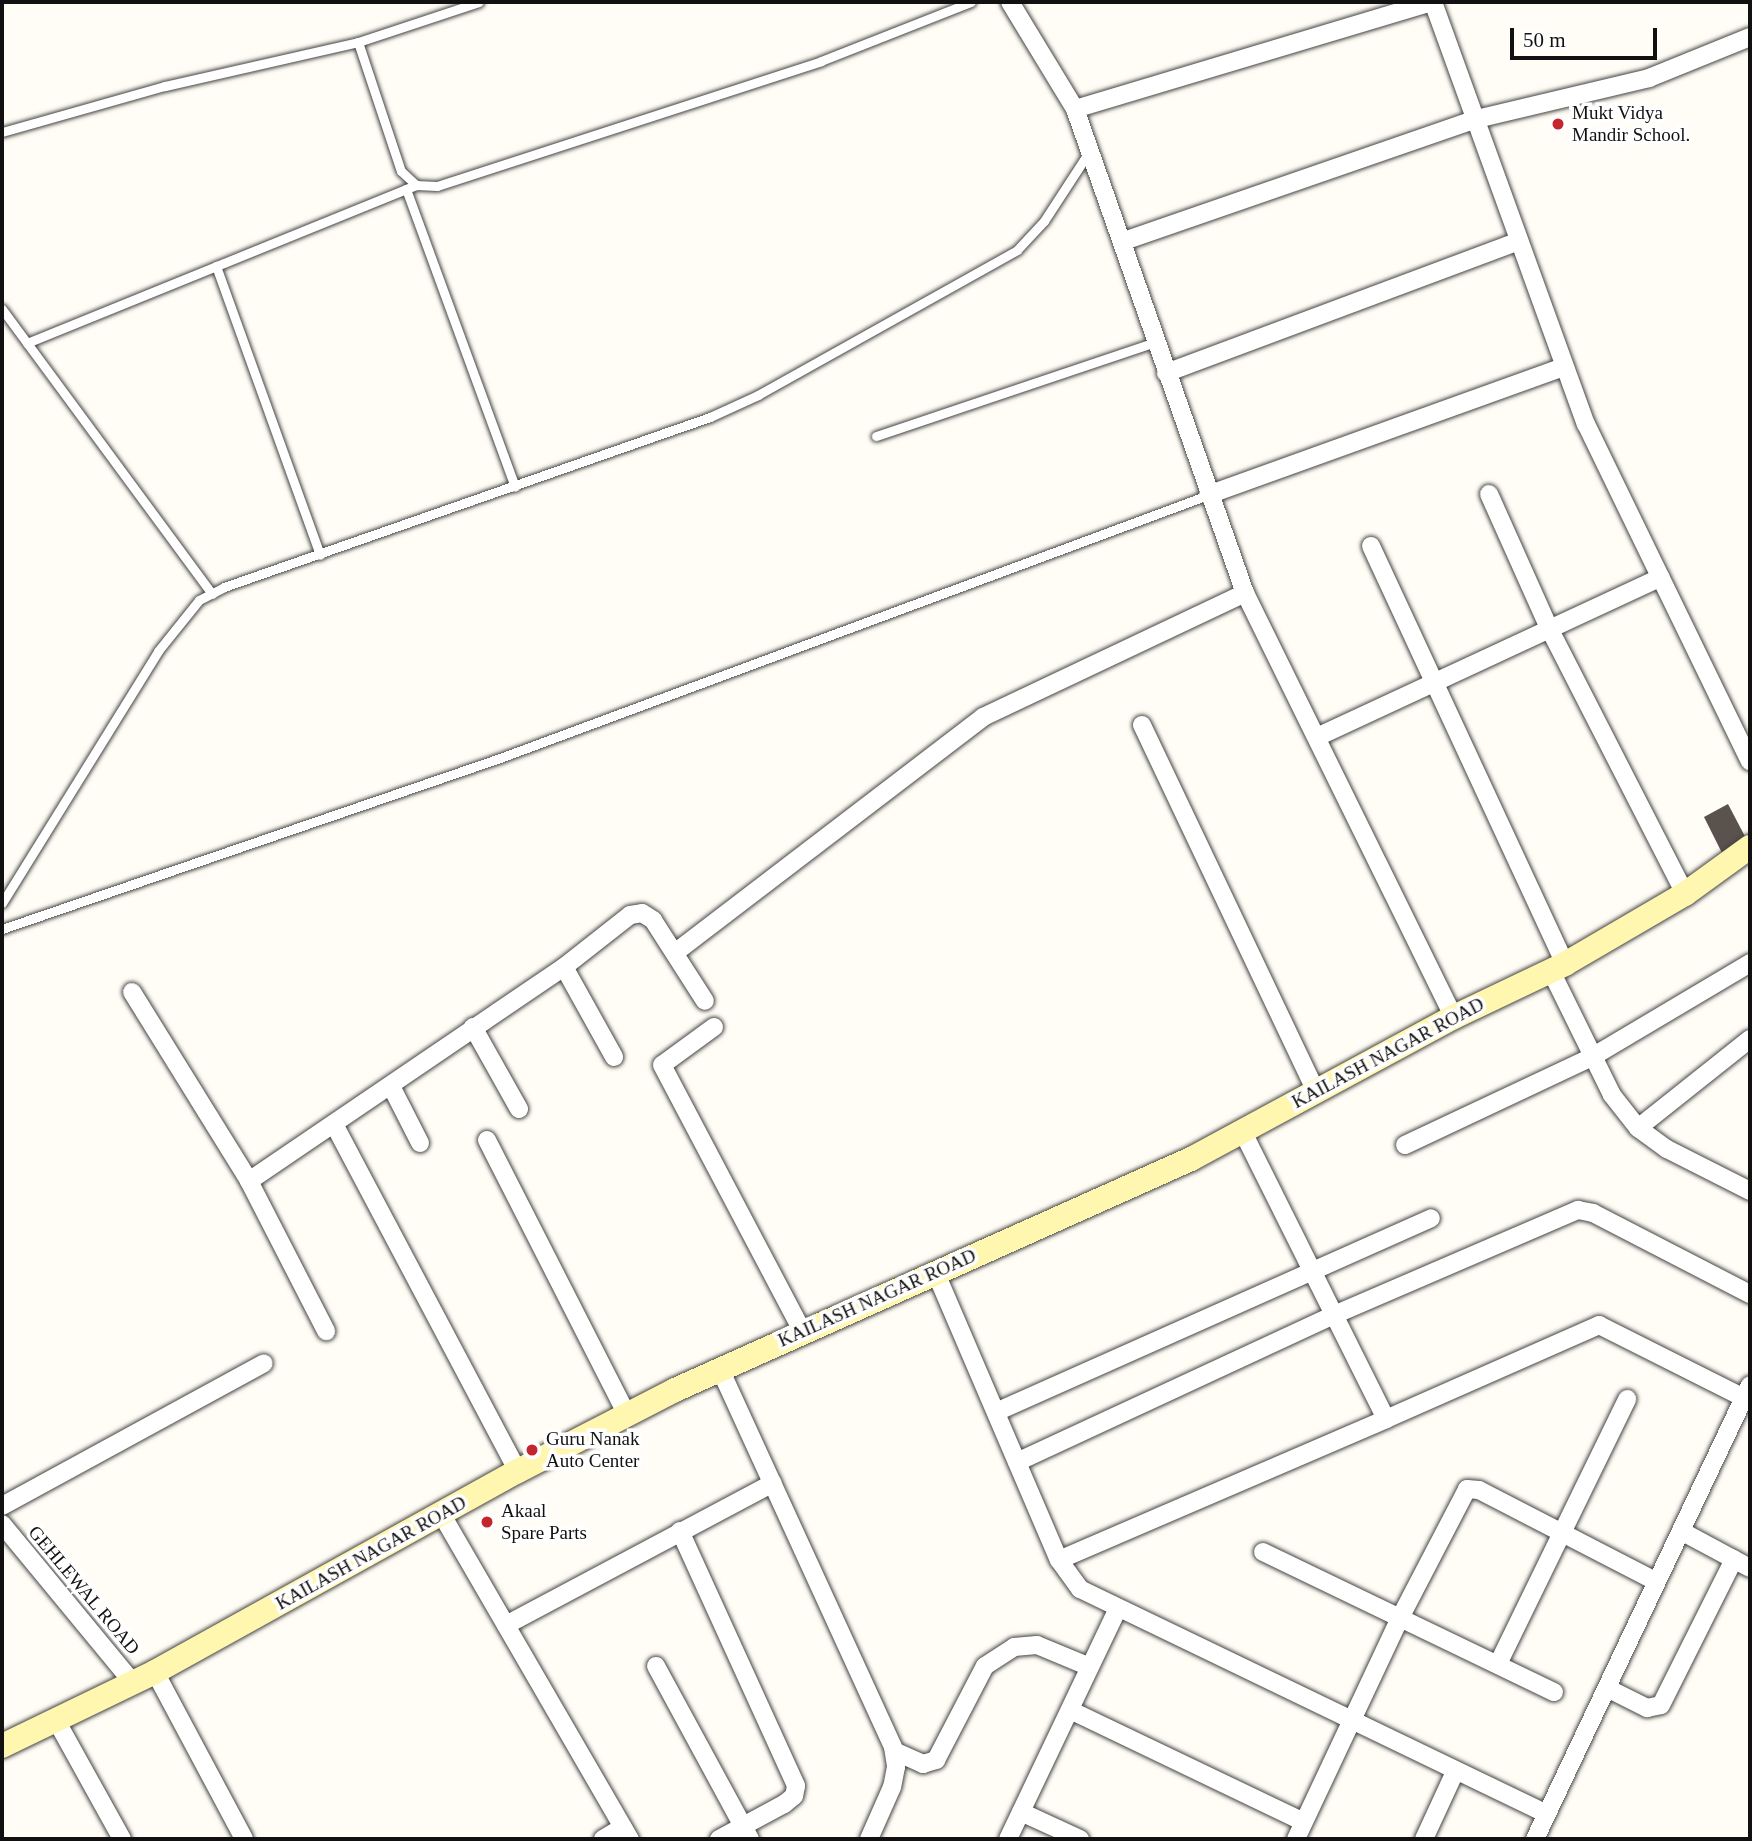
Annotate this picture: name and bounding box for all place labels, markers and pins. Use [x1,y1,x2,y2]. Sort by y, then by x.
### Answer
place label: Mukt Vidya Mandir School. [1572,102,1705,146]
marker: Mukt Vidya Mandir School. [1550,116,1566,132]
place label: Guru Nanak Auto Center [546,1428,654,1472]
marker: Guru Nanak Auto Center [524,1442,540,1458]
place label: Akaal Spare Parts [501,1500,603,1544]
marker: Akaal Spare Parts [479,1514,495,1530]

